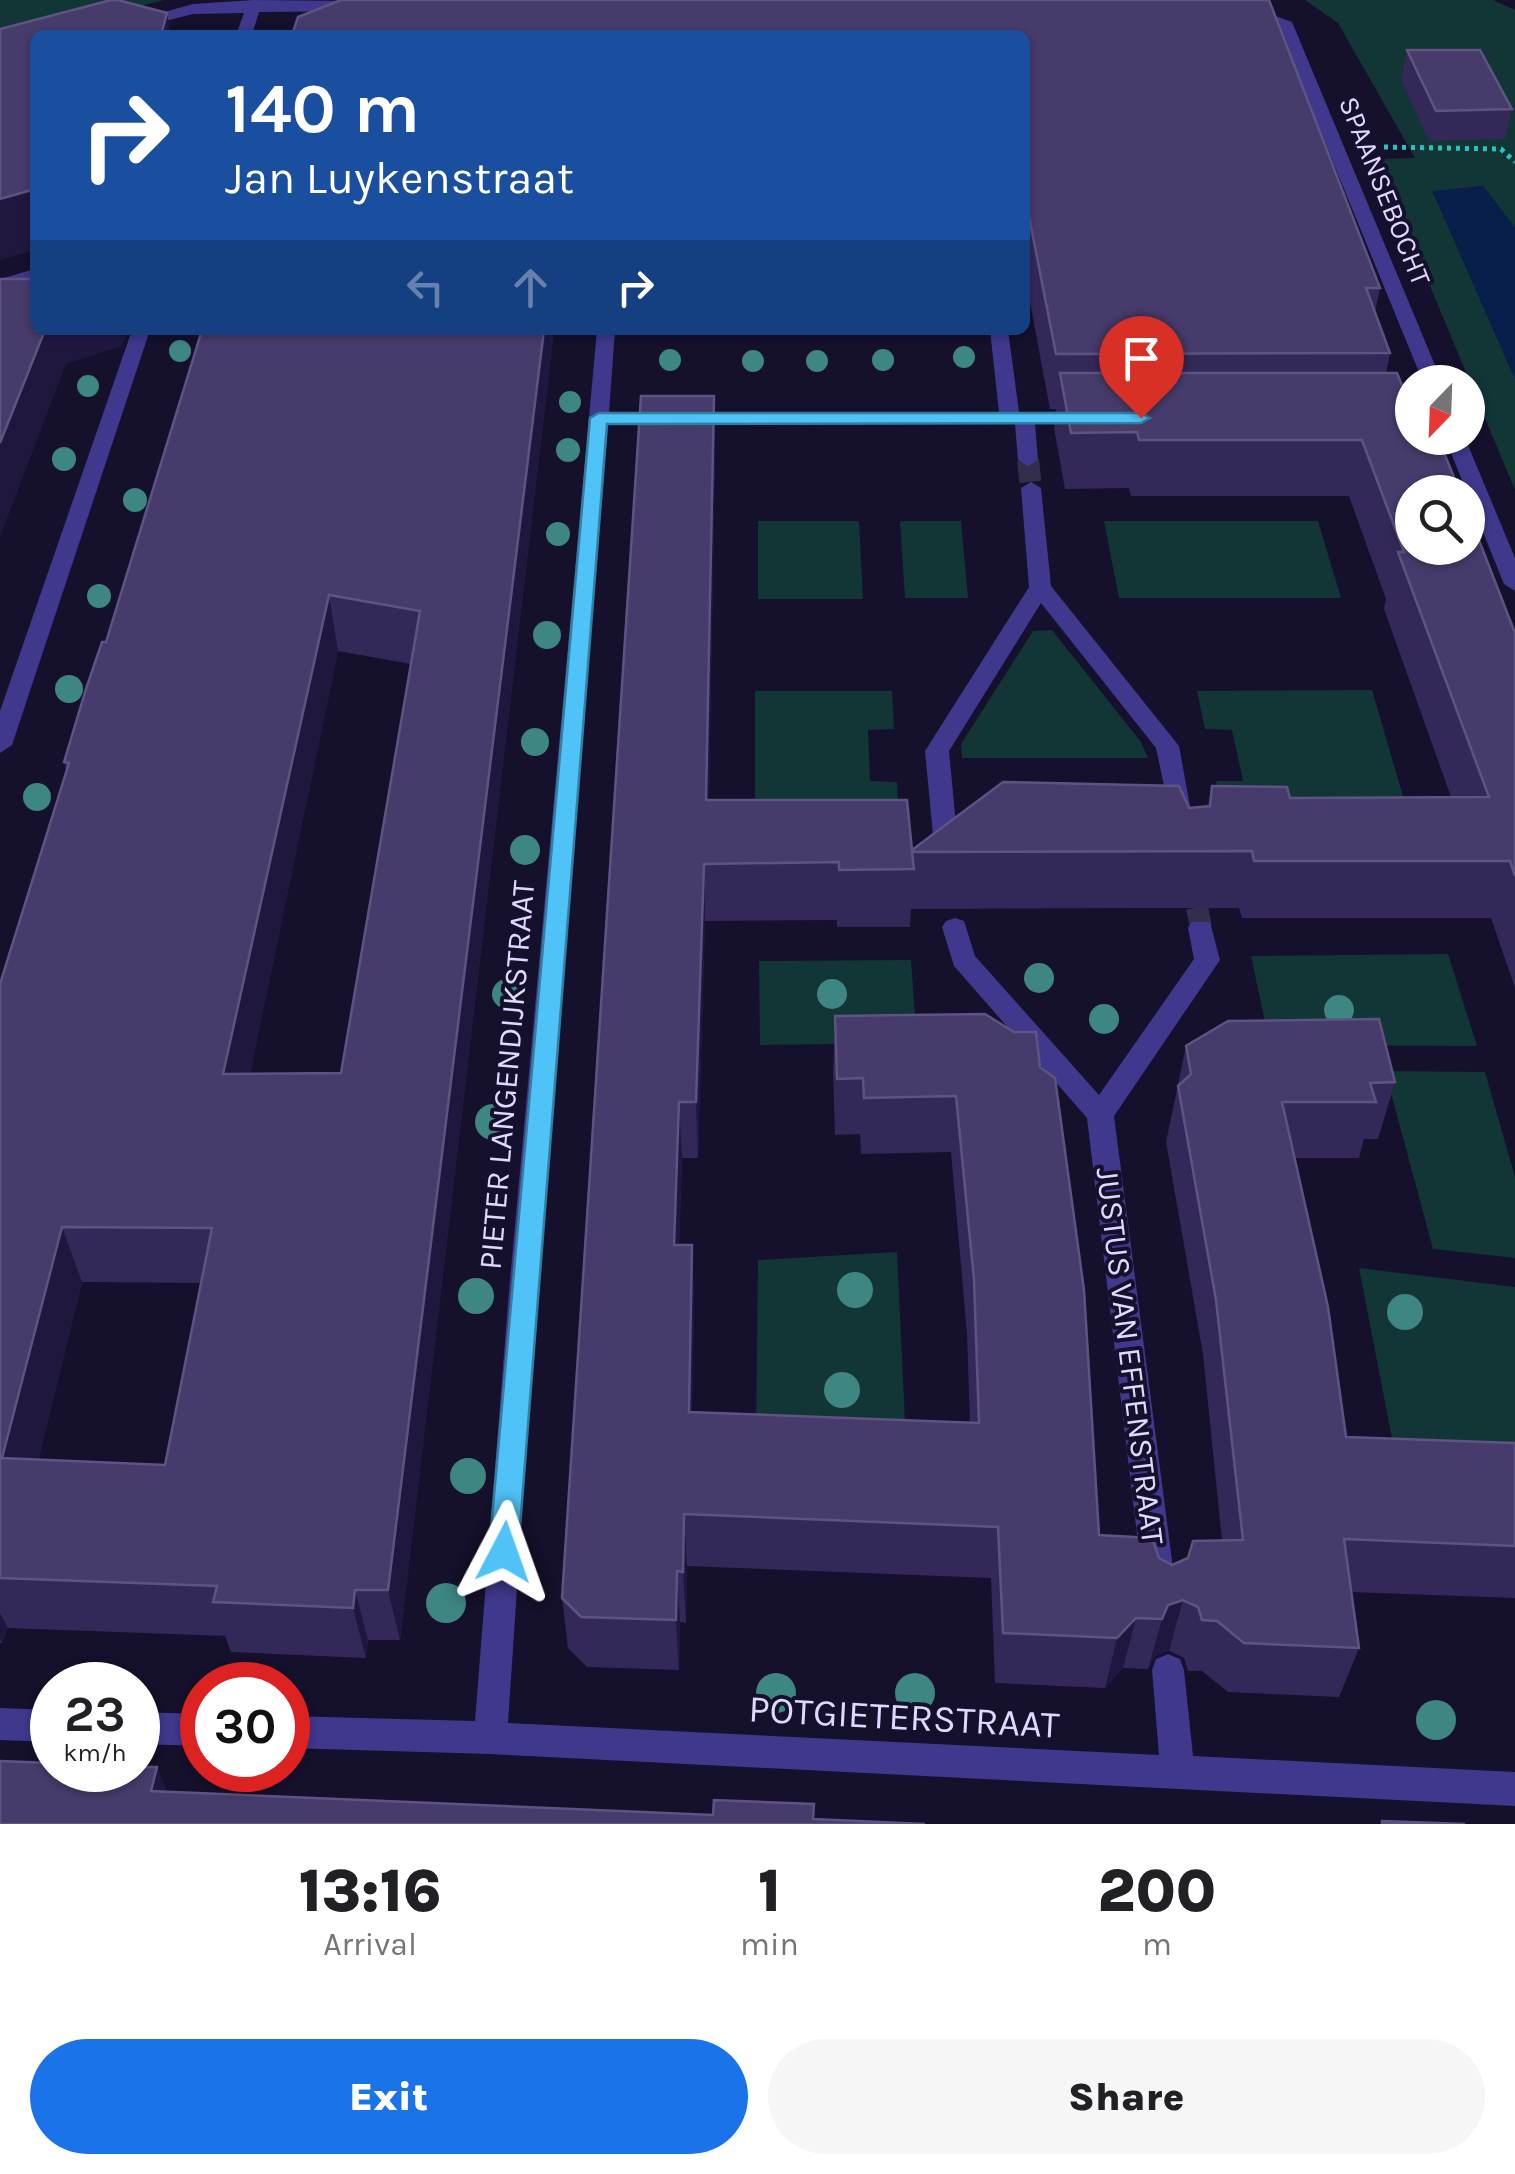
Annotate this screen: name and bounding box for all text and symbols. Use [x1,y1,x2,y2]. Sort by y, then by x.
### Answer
text: 140 m [225,68,420,150]
icon: right [60,70,190,200]
street label: SPAANSEBOCHT [1332,92,1438,290]
text: Jan Luykenstraat [225,152,574,204]
icon: left [398,260,453,315]
icon: ahead [503,260,558,315]
icon: right [608,260,663,315]
pin [1099,316,1184,419]
icon: arrive [1114,331,1169,386]
north arrow [1395,365,1485,455]
map controls [1395,365,1485,565]
button: search [1395,475,1485,565]
street label: PIETER LANGENDIJKSTRAAT [472,879,542,1271]
street label: JUSTUS VAN EFFENSTRAAT [1089,1165,1171,1547]
position arrow [452,1500,556,1604]
speed limit sign: 30 [180,1662,310,1792]
text: 23 [64,1685,126,1744]
street label: POTGIETERSTRAAT [747,1686,1061,1748]
text: km/h [63,1738,127,1767]
text: 13:16 [299,1856,441,1926]
text: 1 [758,1856,781,1926]
text: 200 [1098,1856,1216,1926]
text: Arrival [323,1926,417,1963]
text: min [740,1926,799,1963]
text: m [1142,1926,1172,1963]
button: Exit [30,2039,748,2154]
button: Share [768,2039,1485,2154]

